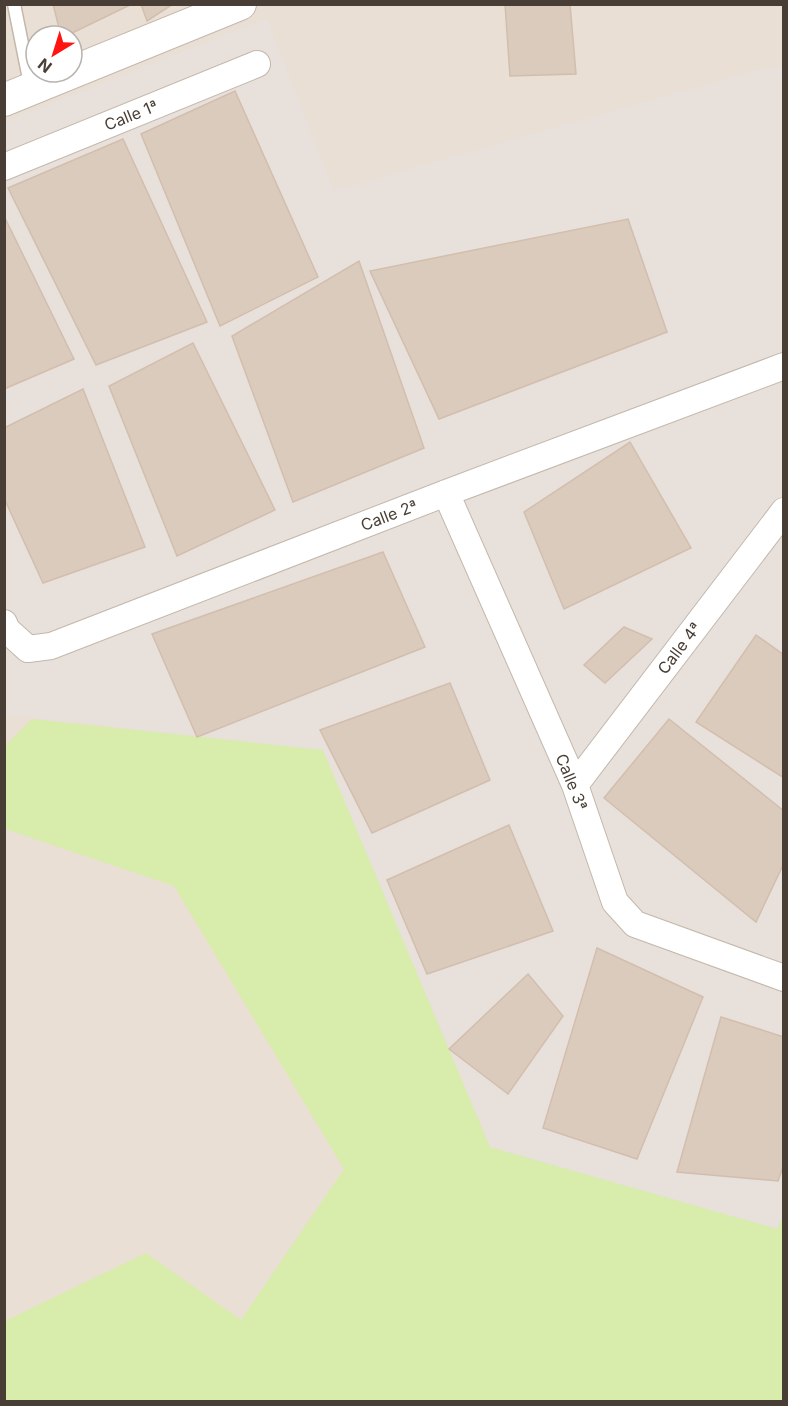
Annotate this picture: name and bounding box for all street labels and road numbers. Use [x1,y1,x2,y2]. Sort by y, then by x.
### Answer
street label: Calle 1ª [101,95,161,135]
street label: Calle 2ª [358,495,420,535]
street label: Calle 4ª [653,618,705,678]
street label: Calle 3ª [552,751,592,813]

